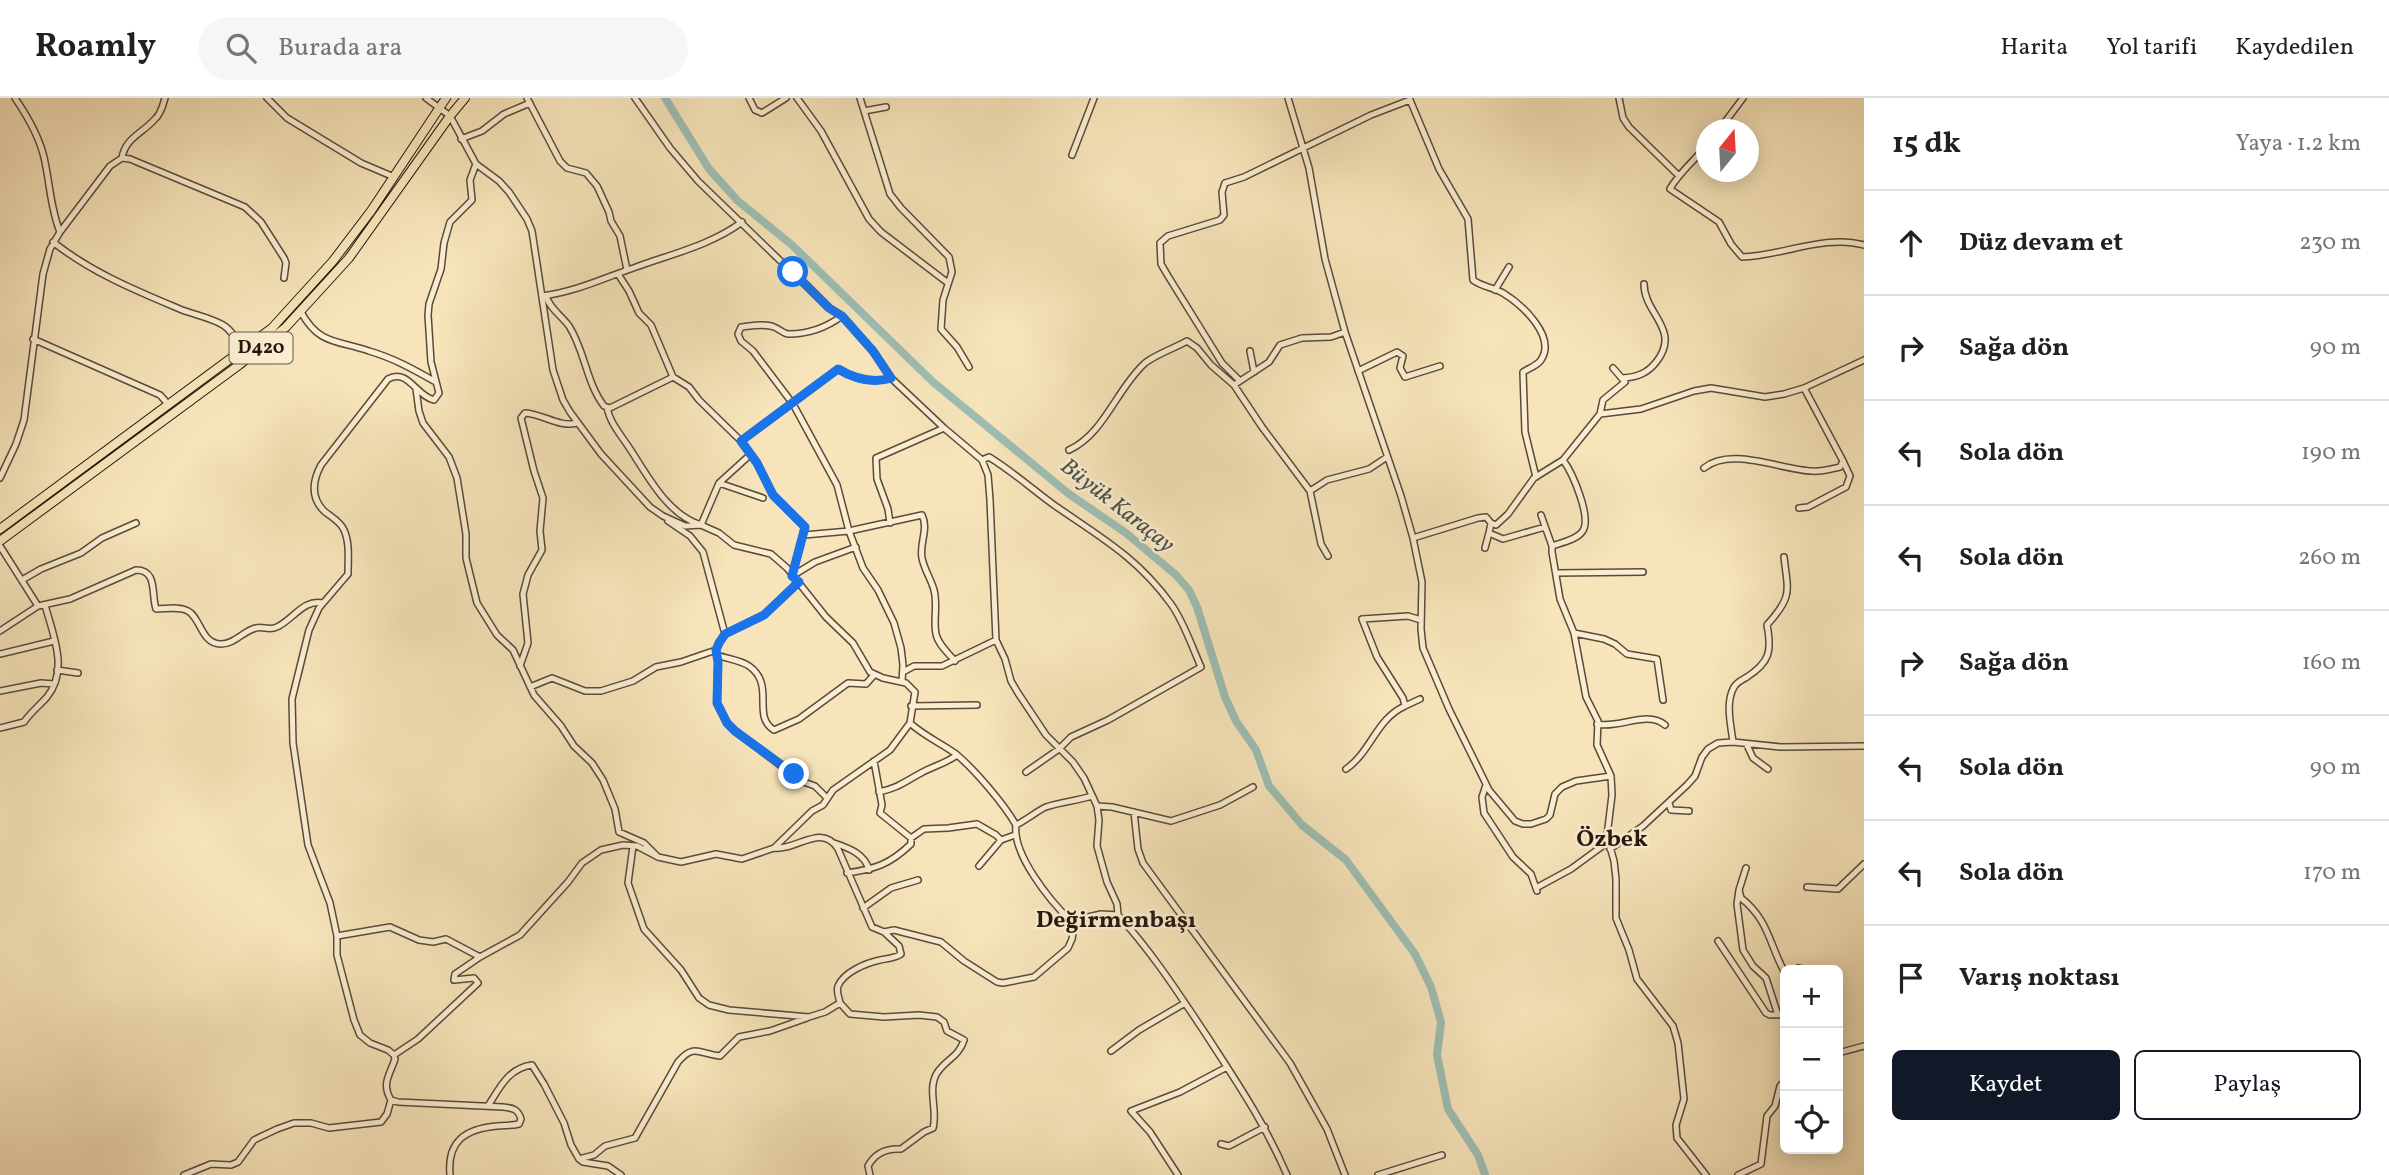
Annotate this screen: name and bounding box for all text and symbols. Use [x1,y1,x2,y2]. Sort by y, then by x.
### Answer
search box [198,17,688,80]
text: Roamly [35,25,156,71]
icon: search [222,29,260,67]
text: Burada ara [278,30,402,66]
text: Harita [2001,31,2068,65]
text: Yol tarifi [2106,31,2197,65]
text: Kaydedilen [2235,31,2354,65]
north arrow [1696,119,1759,182]
text: 15 dk [1892,123,1961,165]
text: Yaya · 1.2 km [2235,128,2361,160]
icon: ahead [1892,224,1930,262]
text: Düz devam et [1959,225,2123,261]
text: 230 m [2299,227,2361,259]
route start [777,256,808,287]
icon: right [1892,329,1930,367]
text: Sağa dön [1959,330,2069,366]
road number: D420 [230,332,292,364]
text: 90 m [2310,332,2361,364]
icon: left [1892,434,1930,472]
text: Sola dön [1959,435,2064,471]
text: 190 m [2301,437,2361,469]
water label: Büyük Karaçay [1053,451,1181,561]
icon: left [1892,539,1930,577]
text: Sola dön [1959,540,2064,576]
text: 260 m [2298,542,2361,574]
icon: right [1892,644,1930,682]
text: Sağa dön [1959,645,2069,681]
text: 160 m [2302,647,2361,679]
icon: left [1892,749,1930,787]
text: Sola dön [1959,750,2064,786]
text: 90 m [2310,752,2361,784]
route end [778,758,809,789]
district label: Özbek [1576,823,1648,857]
icon: left [1892,854,1930,892]
text: Sola dön [1959,855,2064,891]
text: 170 m [2303,857,2361,889]
district label: Değirmenbaşı [1036,904,1196,938]
icon: arrive [1892,959,1930,997]
text: Varış noktası [1959,960,2120,996]
map controls [1780,965,1843,1154]
button: + [1780,965,1843,1028]
button: − [1780,1028,1843,1091]
button: Kaydet [1892,1050,2120,1120]
button: Paylaş [2134,1050,2361,1120]
button: locate [1780,1091,1843,1154]

